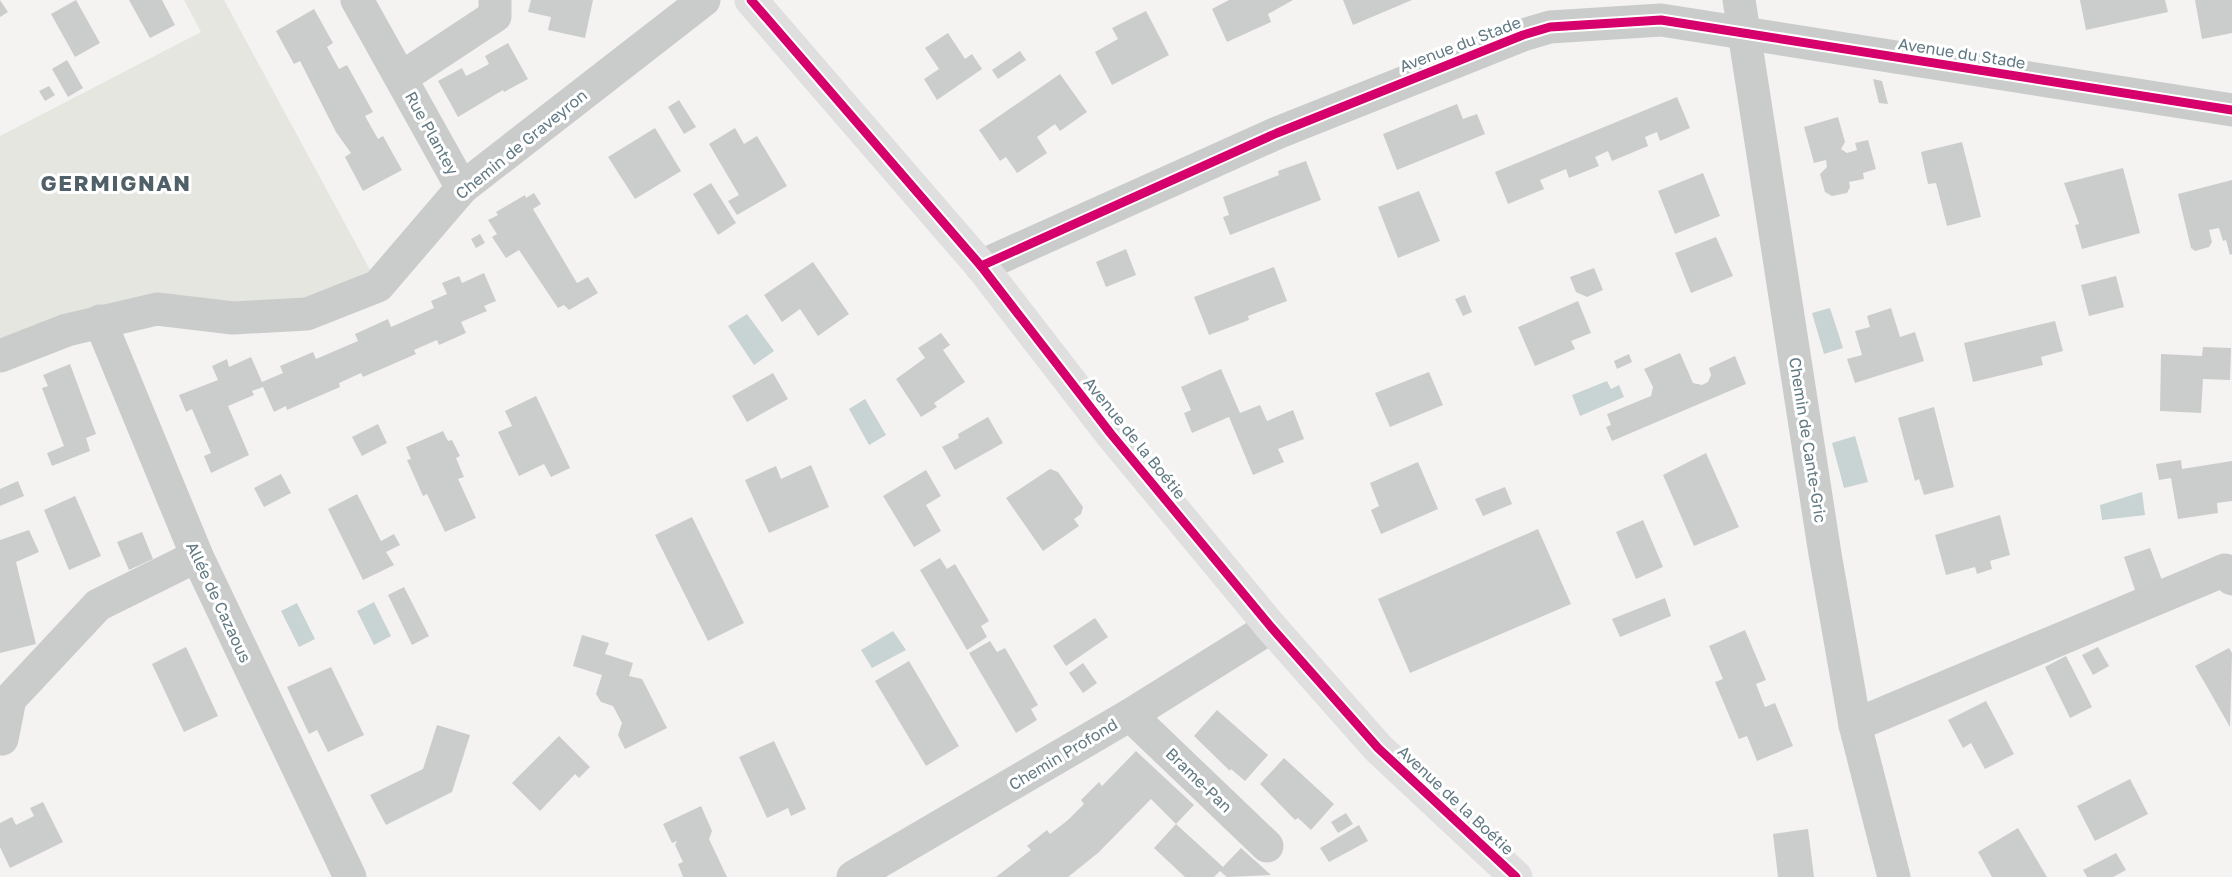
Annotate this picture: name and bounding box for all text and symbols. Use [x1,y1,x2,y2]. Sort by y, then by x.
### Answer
street label: Avenue du Stade [1396,12,1524,76]
street label: Avenue du Stade [1897,33,2027,73]
street label: Chemin de Graveyron [451,85,591,203]
street label: Rue Plantey [401,88,463,178]
district label: GERMIGNAN [41,169,191,196]
street label: Chemin de Cante-Gric [1785,356,1831,524]
street label: Avenue de la Boétie [1080,373,1190,503]
street label: Allée de Cazaous [182,538,256,666]
street label: Chemin Profond [1005,714,1121,794]
street label: Avenue de la Boétie [1394,741,1518,859]
street label: Brame-Pan [1162,743,1236,817]

